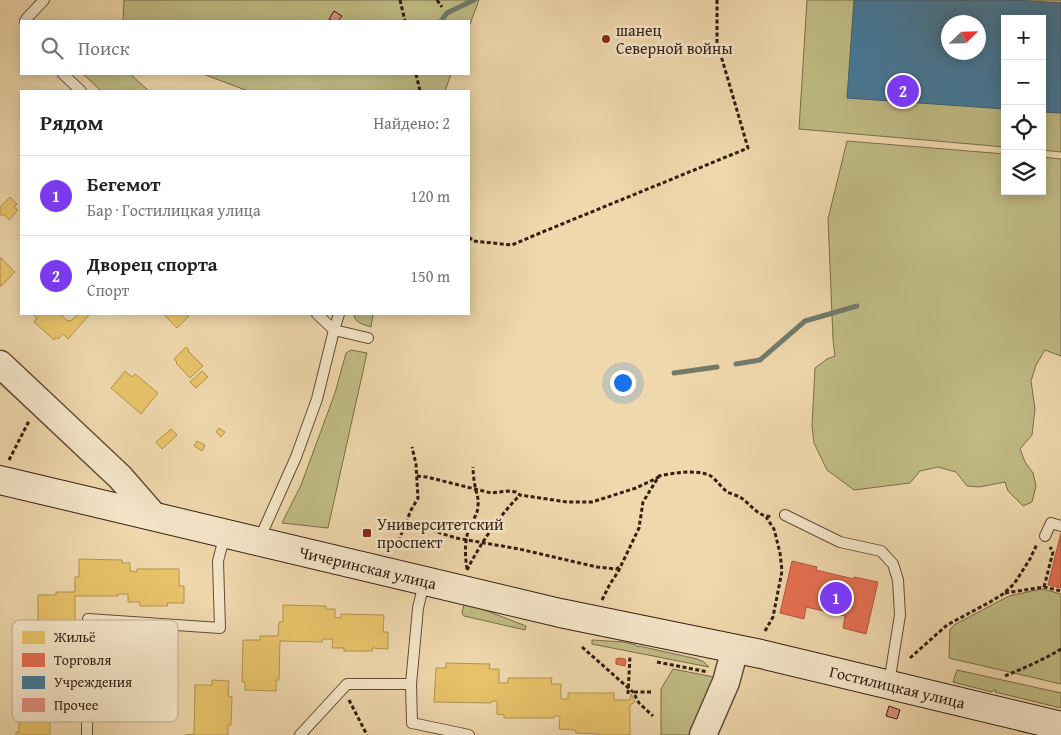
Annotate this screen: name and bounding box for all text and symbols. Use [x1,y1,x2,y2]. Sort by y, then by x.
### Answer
north arrow [941,15,986,60]
map controls [1001,15,1046,195]
button: + [1001,15,1046,60]
place label: шанец Северной войны [616,18,733,60]
search box [20,20,470,75]
marker: шанец Северной войны [600,33,612,45]
icon: search [38,34,66,62]
text: Поиск [78,34,130,62]
button: − [1001,60,1046,105]
pin: 2 [887,72,919,110]
button: locate [1001,105,1046,150]
text: Рядом [40,107,103,138]
text: Найдено: 2 [373,111,450,135]
button: layers [1001,150,1046,195]
text: Бегемот [87,170,161,198]
text: 1 [52,184,60,208]
text: 120 m [410,184,450,208]
text: Бар · Гостилицкая улица [87,198,261,222]
text: Дворец спорта [87,250,218,278]
text: 2 [52,264,60,288]
text: 150 m [410,264,450,288]
text: Спорт [87,278,129,302]
your location [610,370,636,396]
place label: Университетский проспект [377,512,504,554]
marker: Университетский проспект [361,527,373,539]
street label: Чичеринская улица [297,539,439,595]
pin: 1 [820,579,852,617]
legend [12,620,178,722]
text: Жильё [53,627,96,647]
text: Торговля [54,650,111,670]
street label: Гостилицкая улица [827,659,968,715]
text: Учреждения [54,672,132,692]
text: Прочее [54,695,99,715]

